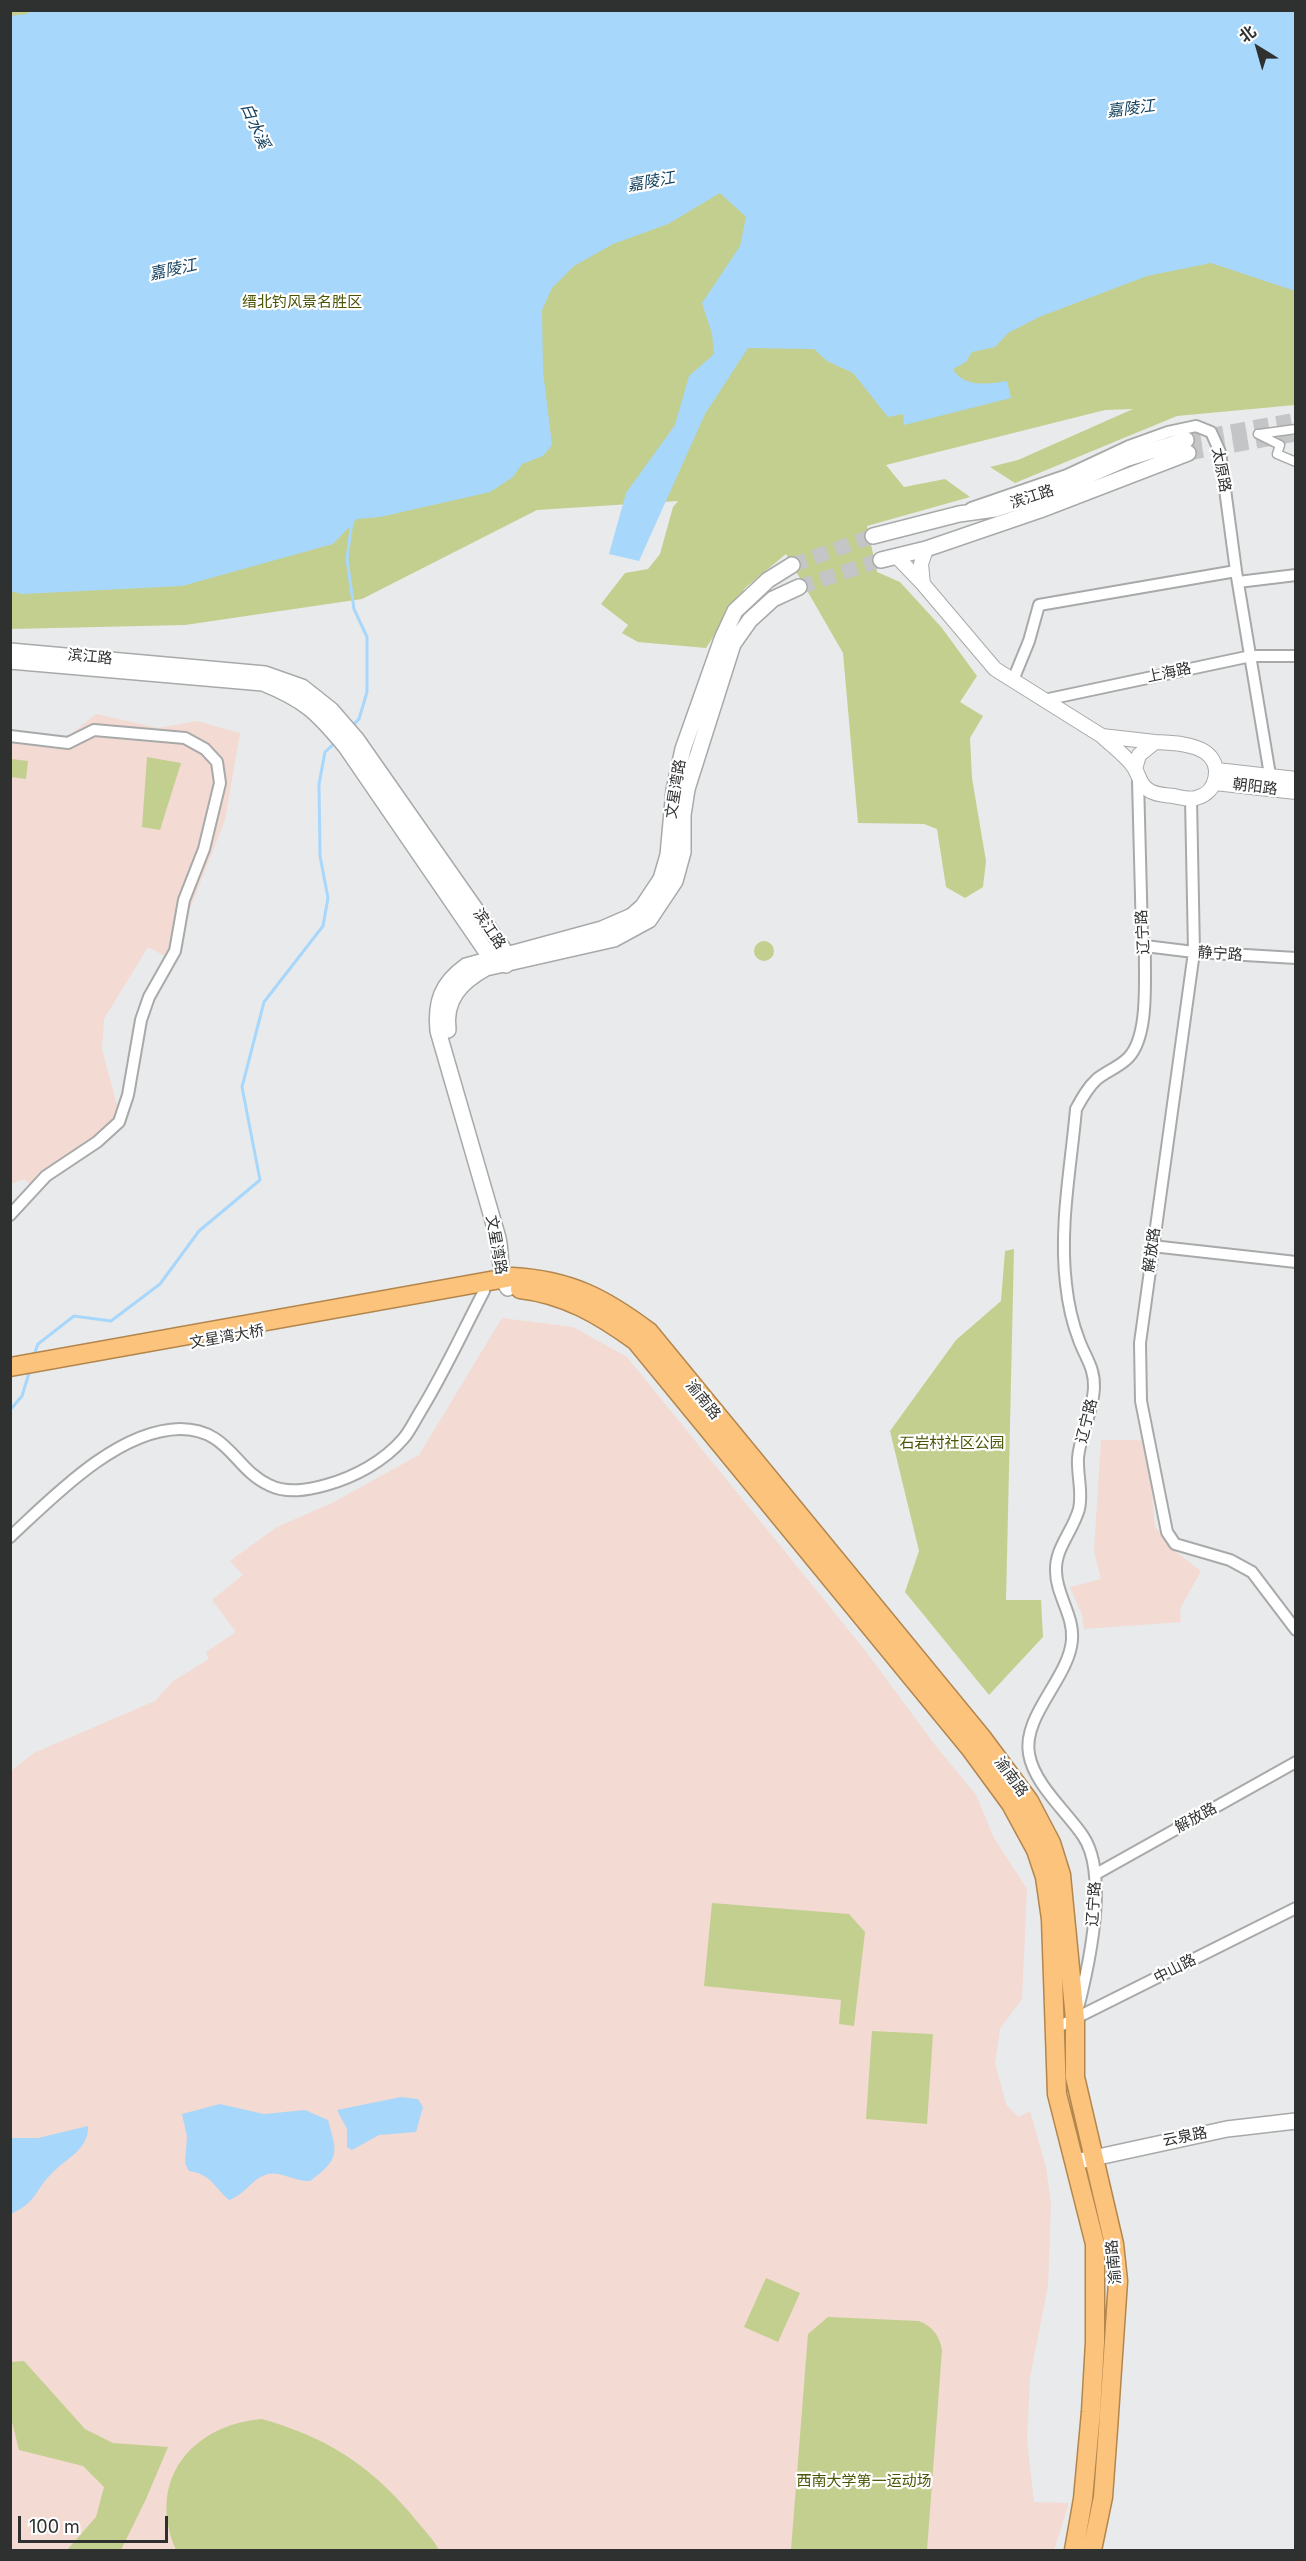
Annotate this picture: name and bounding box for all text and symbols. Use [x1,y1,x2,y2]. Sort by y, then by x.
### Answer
north arrow [1228,18,1288,78]
text: 北 [1235,21,1260,46]
water label: 嘉陵江 [1106,97,1156,121]
water label: 白水溪 [236,100,274,152]
water label: 嘉陵江 [626,168,676,196]
water label: 嘉陵江 [148,256,198,284]
park label: 缙北钓风景名胜区 [242,293,362,311]
street label: 太原路 [1208,446,1234,494]
street label: 滨江路 [1008,481,1056,513]
street label: 滨江路 [67,646,113,668]
street label: 上海路 [1145,660,1193,686]
street label: 文星湾路 [662,758,690,820]
street label: 朝阳路 [1232,775,1278,799]
street label: 滨江路 [469,905,509,953]
street label: 辽宁路 [1133,909,1153,955]
street label: 静宁路 [1197,943,1243,965]
street label: 文星湾路 [482,1214,510,1276]
street label: 解放路 [1140,1226,1164,1274]
street label: 文星湾大桥 [189,1322,265,1352]
street label: 渝南路 [682,1377,724,1423]
street label: 辽宁路 [1073,1397,1101,1445]
park label: 石岩村社区公园 [900,1434,1004,1452]
street label: 渝南路 [990,1754,1032,1800]
street label: 解放路 [1172,1799,1220,1837]
street label: 辽宁路 [1083,1881,1105,1927]
street label: 中山路 [1151,1951,1199,1987]
street label: 云泉路 [1161,2124,1209,2150]
street label: 渝南路 [1103,2239,1125,2285]
park label: 西南大学第一运动场 [797,2472,931,2490]
scale bar [21,2504,171,2542]
text: 100 m [29,2516,80,2537]

